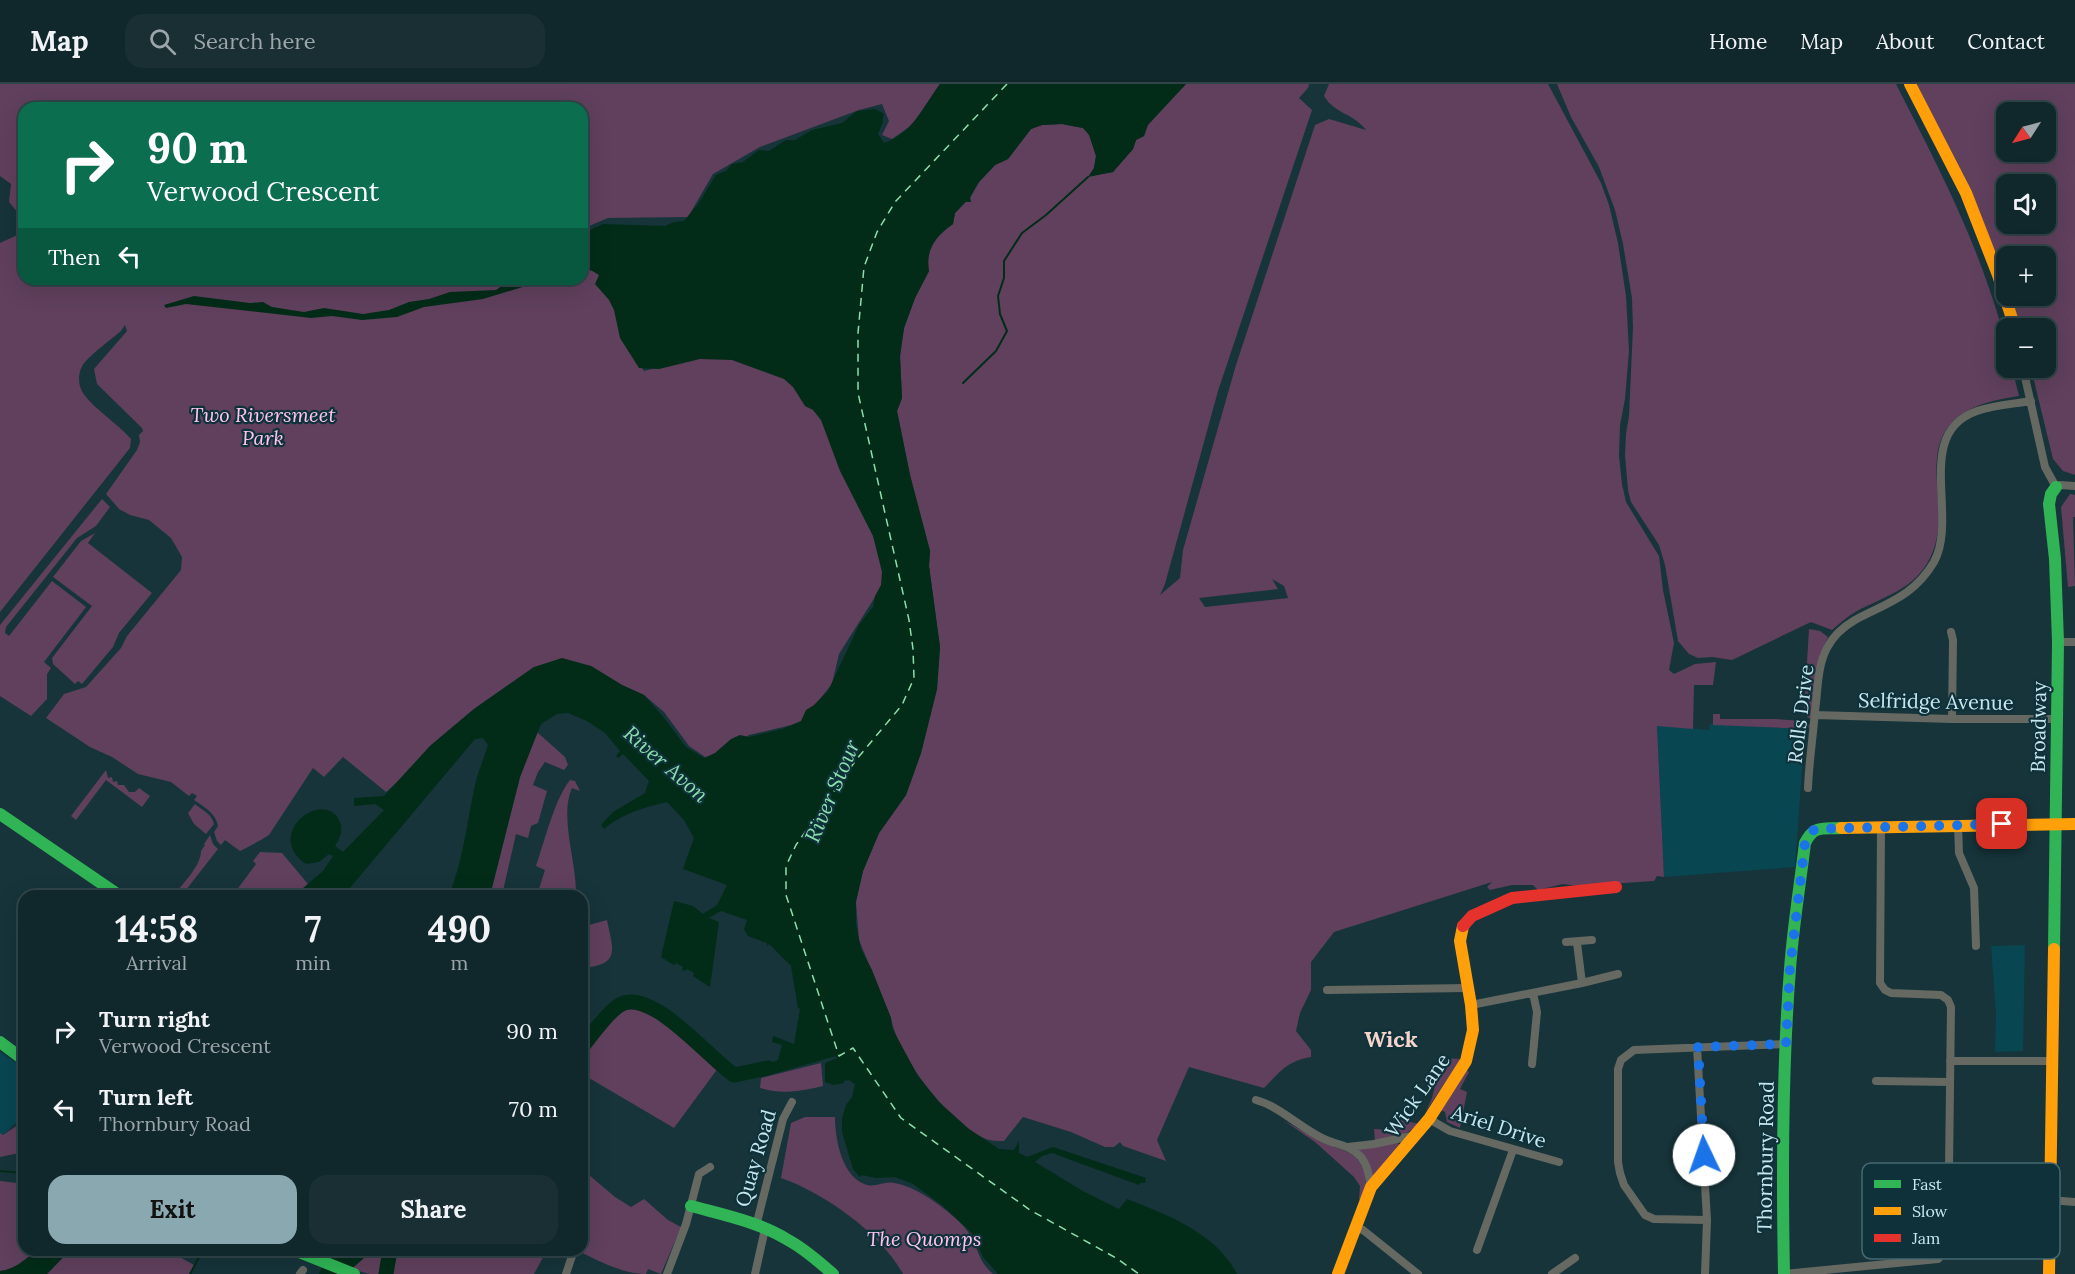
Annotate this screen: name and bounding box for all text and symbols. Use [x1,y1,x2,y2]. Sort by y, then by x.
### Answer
search box [125,14,545,68]
text: Map [30,23,89,59]
icon: search [146,25,179,58]
text: Search here [194,27,316,55]
text: Home [1709,28,1767,55]
text: Map [1800,28,1843,55]
text: About [1876,28,1934,55]
text: Contact [1967,28,2045,55]
north arrow [1996,102,2056,162]
map controls [1996,102,2056,378]
text: 90 m [147,121,248,175]
icon: right [48,126,126,204]
text: Verwood Crescent [147,174,379,208]
button: sound [1996,174,2056,234]
icon: left [113,240,146,273]
text: Then [48,243,101,271]
button: + [1996,246,2056,306]
button: − [1996,318,2056,378]
park label: Two Riversmeet Park [191,402,336,450]
street label: Rolls Drive [1782,663,1818,765]
street label: Broadway [2025,681,2051,773]
street label: Selfridge Avenue [1858,687,2014,715]
water label: River Avon [618,720,714,808]
water label: River Stour [798,735,866,846]
pin [1976,798,2027,849]
icon: arrive [1985,807,2018,840]
text: 14:58 [115,906,198,952]
text: 7 [305,906,321,952]
text: 490 [428,906,491,952]
text: Arrival [126,950,187,975]
text: min [295,950,331,975]
text: m [450,950,468,975]
text: Turn right [99,1005,210,1033]
icon: right [48,1015,81,1048]
text: 90 m [506,1017,558,1045]
district label: Wick [1364,1025,1418,1053]
text: Verwood Crescent [99,1033,271,1058]
street label: Wick Lane [1379,1048,1455,1142]
street label: Thornbury Road [1751,1081,1779,1233]
text: Turn left [99,1083,193,1111]
icon: left [48,1093,81,1126]
text: 70 m [509,1095,558,1123]
street label: Ariel Drive [1447,1099,1550,1153]
street label: Quay Road [729,1106,781,1210]
text: Thornbury Road [99,1111,251,1136]
position arrow [1672,1123,1736,1187]
legend [1862,1163,2060,1259]
text: Fast [1912,1174,1943,1194]
button: Exit [48,1175,297,1244]
button: Share [309,1175,558,1244]
text: Slow [1912,1201,1948,1221]
park label: The Quomps [867,1226,981,1251]
text: Jam [1911,1228,1940,1248]

